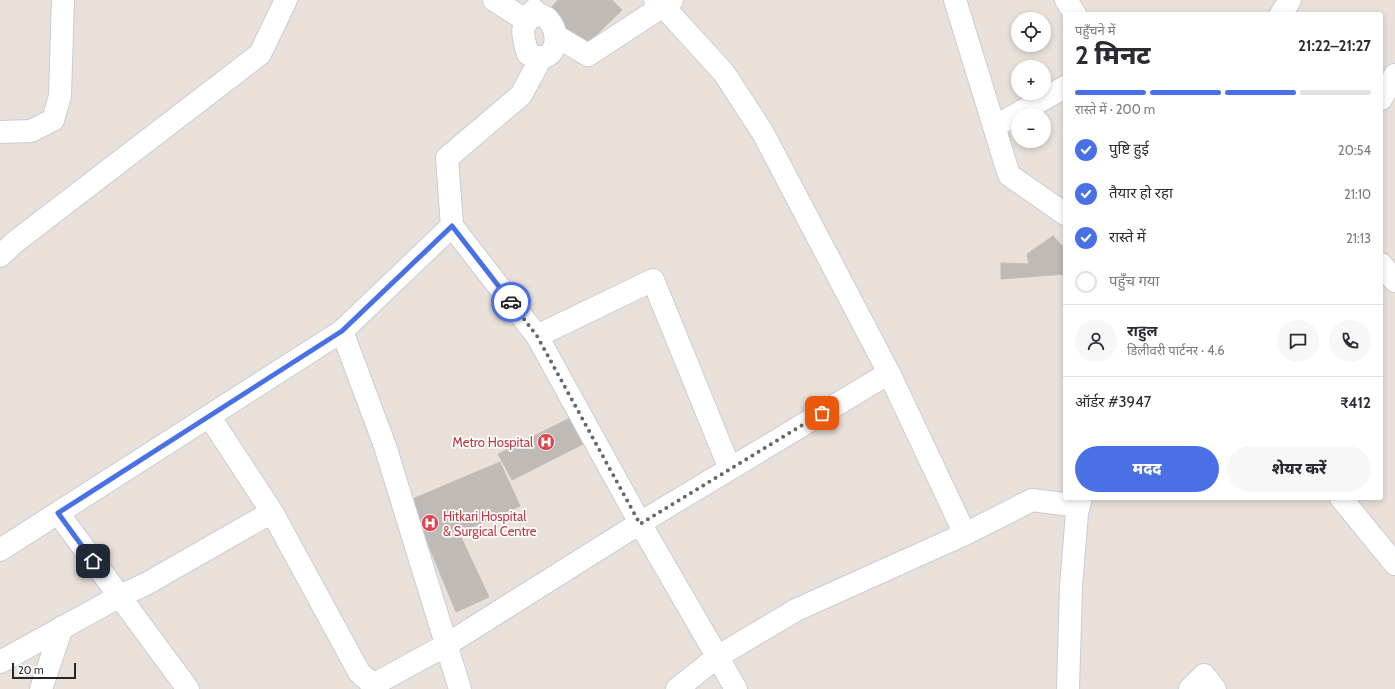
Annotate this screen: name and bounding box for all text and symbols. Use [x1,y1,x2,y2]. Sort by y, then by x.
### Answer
map controls [1011,12,1051,148]
button: locate [1011,12,1051,52]
text: पहुँचने में [1075,22,1115,38]
text: 21:22–21:27 [1298,37,1371,55]
text: 2 मिनट [1075,39,1151,71]
button: + [1011,60,1051,100]
text: रास्ते में · 200 m [1075,101,1155,117]
button: − [1011,108,1051,148]
icon: check [1075,139,1097,161]
text: पुष्टि हुई [1109,140,1149,158]
text: 20:54 [1338,142,1371,158]
icon: check [1075,183,1097,205]
text: तैयार हो रहा [1109,184,1173,202]
text: 21:10 [1344,186,1371,202]
icon: check [1075,227,1097,249]
text: रास्ते में [1109,228,1146,246]
text: 21:13 [1346,230,1371,246]
text: पहुँच गया [1109,272,1159,290]
courier [491,282,531,322]
icon: car [500,291,522,313]
button: person [1075,320,1117,362]
button: chat [1277,320,1319,362]
button: phone [1329,320,1371,362]
text: राहुल [1127,322,1158,340]
text: डिलीवरी पार्टनर · 4.6 [1127,342,1225,358]
text: ऑर्डर #3947 [1075,393,1151,411]
text: ₹412 [1340,394,1371,412]
pin [805,396,839,430]
icon: bag [811,402,833,424]
hospital icon: Metro Hospital [536,432,556,452]
place label: Metro Hospital [452,434,533,450]
button: मदद [1075,446,1219,492]
button: शेयर करें [1227,446,1371,492]
place label: Hitkari Hospital & Surgical Centre [443,508,537,539]
hospital icon: Hitkari Hospital & Surgical Centre [420,513,440,533]
pin [76,544,110,578]
icon: home [82,550,104,572]
scale bar [12,661,76,680]
text: 20 m [18,663,44,677]

